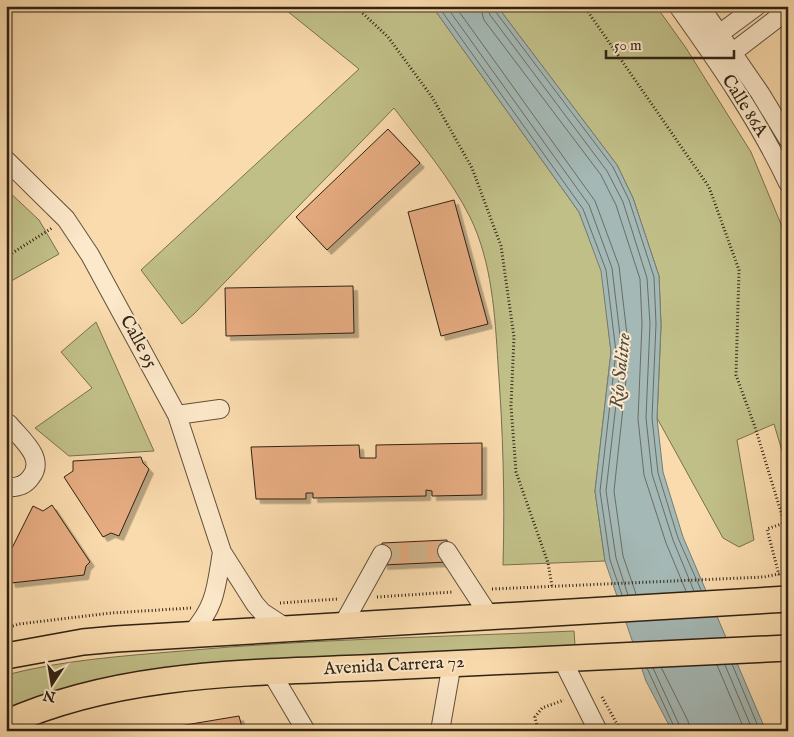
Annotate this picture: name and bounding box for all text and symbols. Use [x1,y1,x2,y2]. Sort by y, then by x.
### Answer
scale bar [606,28,734,60]
text: 50 m [614,36,642,55]
street label: Calle 86A [716,70,773,142]
street label: Calle 95 [114,311,162,373]
water label: Río Salitre [605,331,637,410]
street label: Avenida Carrera 72 [322,651,465,681]
north arrow [28,660,78,710]
text: N [42,686,58,706]

